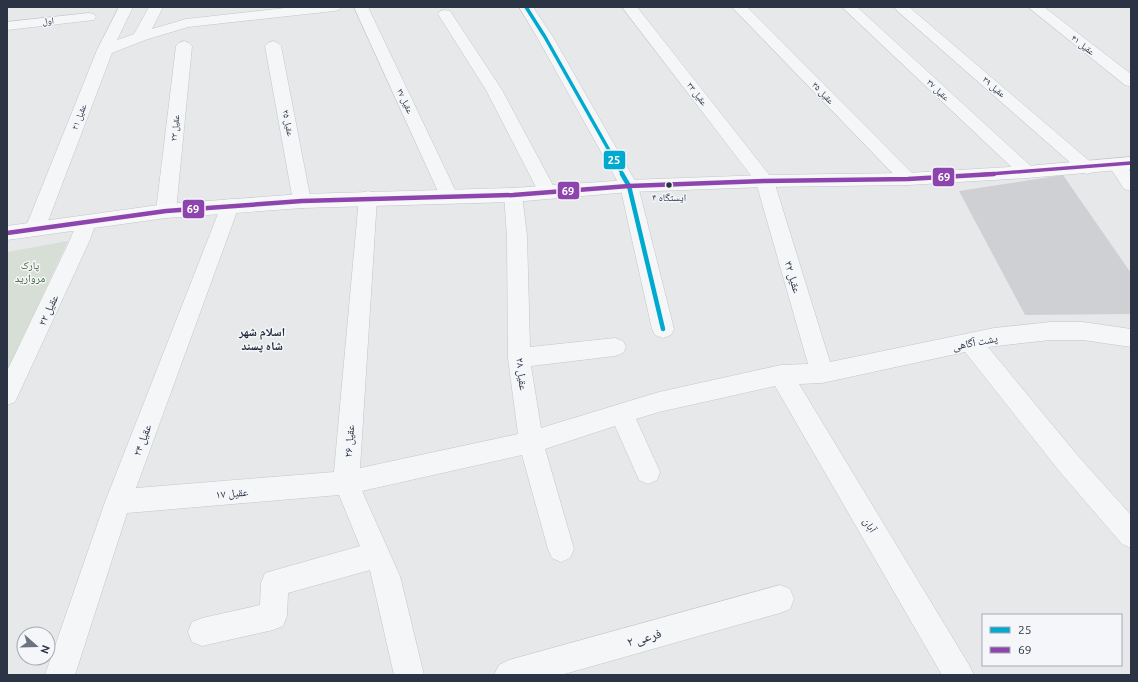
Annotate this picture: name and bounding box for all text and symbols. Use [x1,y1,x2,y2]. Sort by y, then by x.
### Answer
street label: اول [42,15,54,27]
street label: عقیل ۴۱ [1069,33,1097,58]
street label: عقیل ۳۹ [981,74,1008,100]
street label: عقیل ۳۷ [925,77,952,103]
street label: عقیل ۳۳ [685,80,709,108]
street label: عقیل ۳۵ [810,80,836,107]
street label: عقیل ۲۷ [395,87,415,116]
street label: عقیل ۲۱ [70,102,89,131]
street label: عقیل ۲۵ [280,109,296,138]
street label: عقیل ۲۳ [169,114,182,142]
line badge: 25 [603,150,626,170]
text: 25 [608,154,620,166]
line badge: 69 [932,167,955,187]
text: 69 [938,171,950,183]
marker: ایستگاه ۴ [664,180,674,190]
line badge: 69 [557,181,580,200]
text: 69 [562,185,574,197]
place label: ایستگاه ۴ [652,192,686,203]
line badge: 69 [182,199,205,219]
text: 69 [187,203,199,215]
park label: پارک مروارید [15,259,45,284]
street label: عقیل ۳۲ [782,260,804,295]
street label: عقیل ۲۲ [36,292,61,328]
district label: اسلام شهر شاه پسند [238,325,285,353]
street label: پشت آگاهی [951,332,999,353]
street label: ۲۸ عقیل [513,357,530,392]
street label: عقیل ۲۴ [131,422,155,458]
street label: عقیل ۲۶ [342,424,357,458]
street label: عقیل ۱۷ [215,486,249,501]
street label: آبان [860,516,879,535]
legend [982,614,1122,666]
text: 25 [1018,623,1032,636]
street label: فرعی ۲ [625,625,663,650]
north arrow [16,626,56,666]
text: 69 [1018,643,1032,656]
text: N [38,644,52,655]

